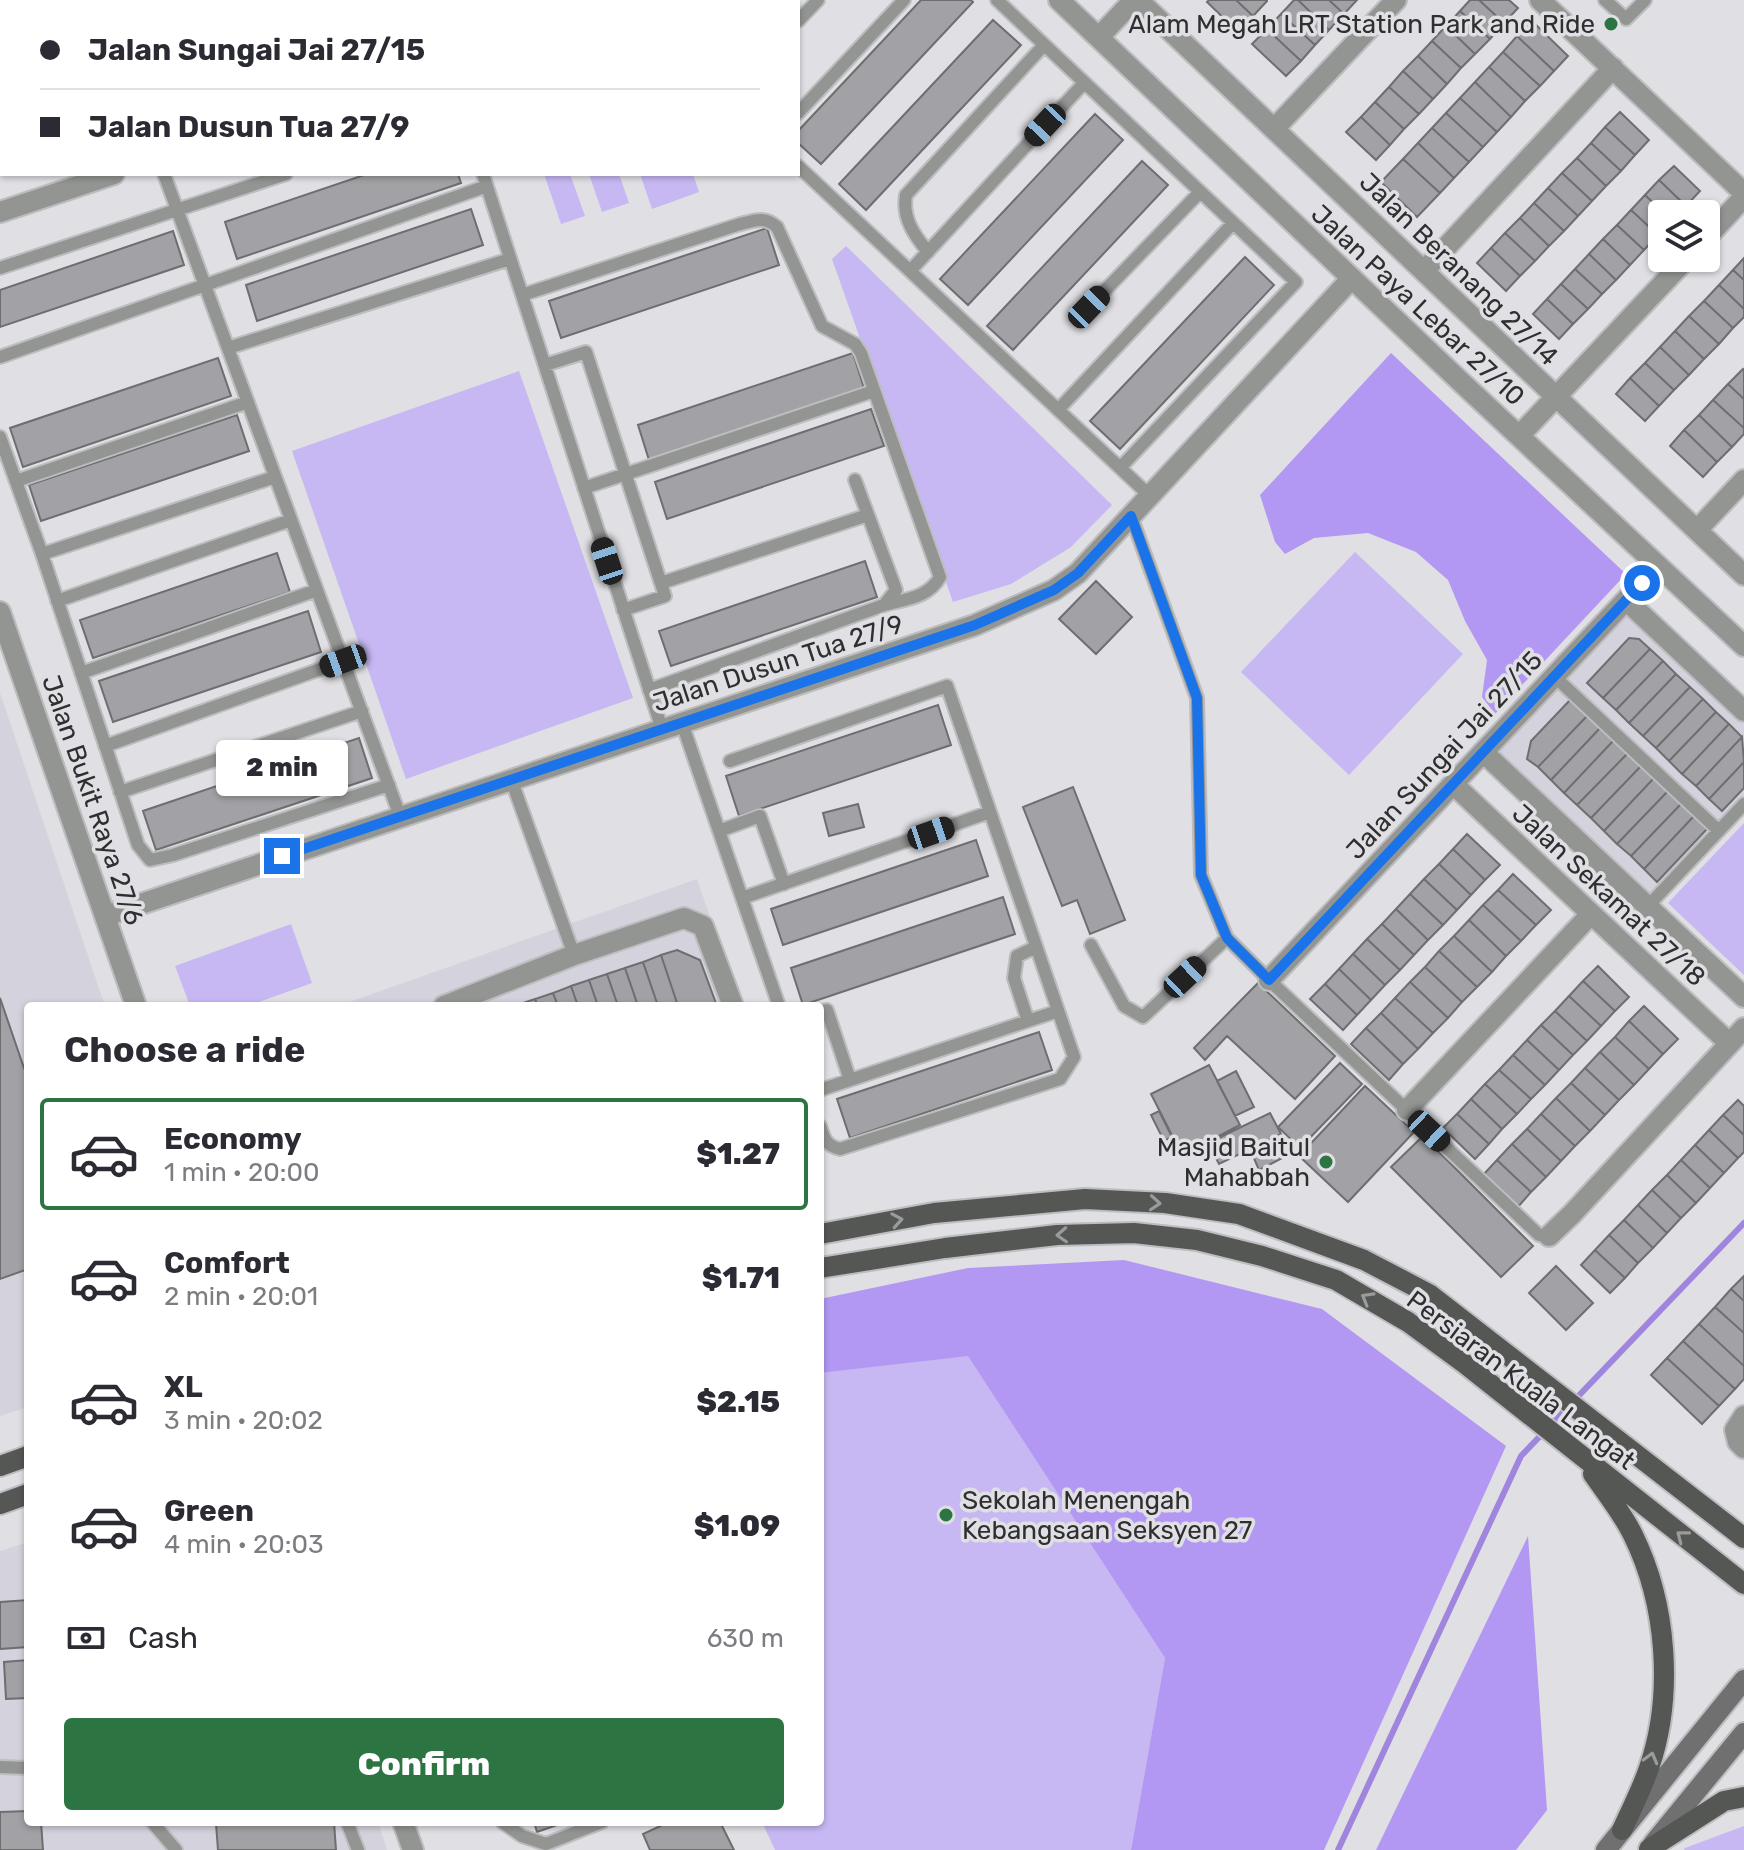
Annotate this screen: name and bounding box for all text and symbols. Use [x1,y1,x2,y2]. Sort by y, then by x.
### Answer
place label: Alam Megah LRT Station Park and Ride [1128,9,1595,40]
marker: Alam Megah LRT Station Park and Ride [1602,15,1620,33]
text: Jalan Sungai Jai 27/15 [88,32,425,68]
car [1020,99,1070,151]
text: Jalan Dusun Tua 27/9 [88,109,410,145]
street label: Jalan Beranang 27/14 [1353,167,1564,372]
street label: Jalan Paya Lebar 27/10 [1305,199,1531,412]
map controls [1648,200,1720,272]
button: layers [1648,200,1720,272]
car [1064,281,1114,333]
car [588,534,626,588]
route start [1624,565,1660,601]
street label: Jalan Dusun Tua 27/9 [649,608,907,719]
car [316,642,370,680]
street label: Jalan Sungai Jai 27/15 [1340,645,1549,866]
street label: Jalan Bukit Raya 27/6 [35,671,150,929]
callout: 2 min [216,740,348,796]
text: 2 min [246,752,318,783]
street label: Jalan Sekamat 27/18 [1506,798,1712,993]
car [904,814,958,852]
route end [264,838,300,874]
car [1159,952,1211,1002]
text: Choose a ride [64,1028,305,1071]
car [1403,1106,1455,1156]
icon: car [68,1118,140,1190]
text: Economy [164,1121,302,1157]
place label: Masjid Baitul Mahabbah [1157,1132,1310,1193]
text: $1.27 [696,1136,780,1172]
marker: Masjid Baitul Mahabbah [1317,1153,1335,1171]
text: 1 min · 20:00 [164,1157,319,1188]
one-way arrow [1149,1194,1162,1211]
one-way arrow [890,1213,904,1230]
one-way arrow [1055,1226,1068,1243]
icon: car [68,1242,140,1314]
text: Comfort [164,1245,290,1281]
text: $1.71 [702,1260,780,1296]
text: 2 min · 20:01 [164,1281,318,1312]
street label: Persiaran Kuala Langat [1400,1284,1641,1476]
one-way arrow [1361,1292,1376,1308]
icon: car [68,1366,140,1438]
text: XL [164,1369,203,1405]
text: $2.15 [696,1384,780,1420]
text: 3 min · 20:02 [164,1405,323,1436]
place label: Sekolah Menengah Kebangsaan Seksyen 27 [962,1485,1252,1546]
icon: car [68,1490,140,1562]
text: Green [164,1493,254,1529]
marker: Sekolah Menengah Kebangsaan Seksyen 27 [937,1506,955,1524]
text: $1.09 [694,1508,780,1544]
text: 4 min · 20:03 [164,1529,324,1560]
one-way arrow [1676,1532,1691,1546]
icon: cash [64,1616,108,1660]
text: Cash [128,1620,198,1656]
text: 630 m [707,1623,784,1654]
button: Confirm [64,1718,784,1810]
one-way arrow [1642,1751,1659,1765]

